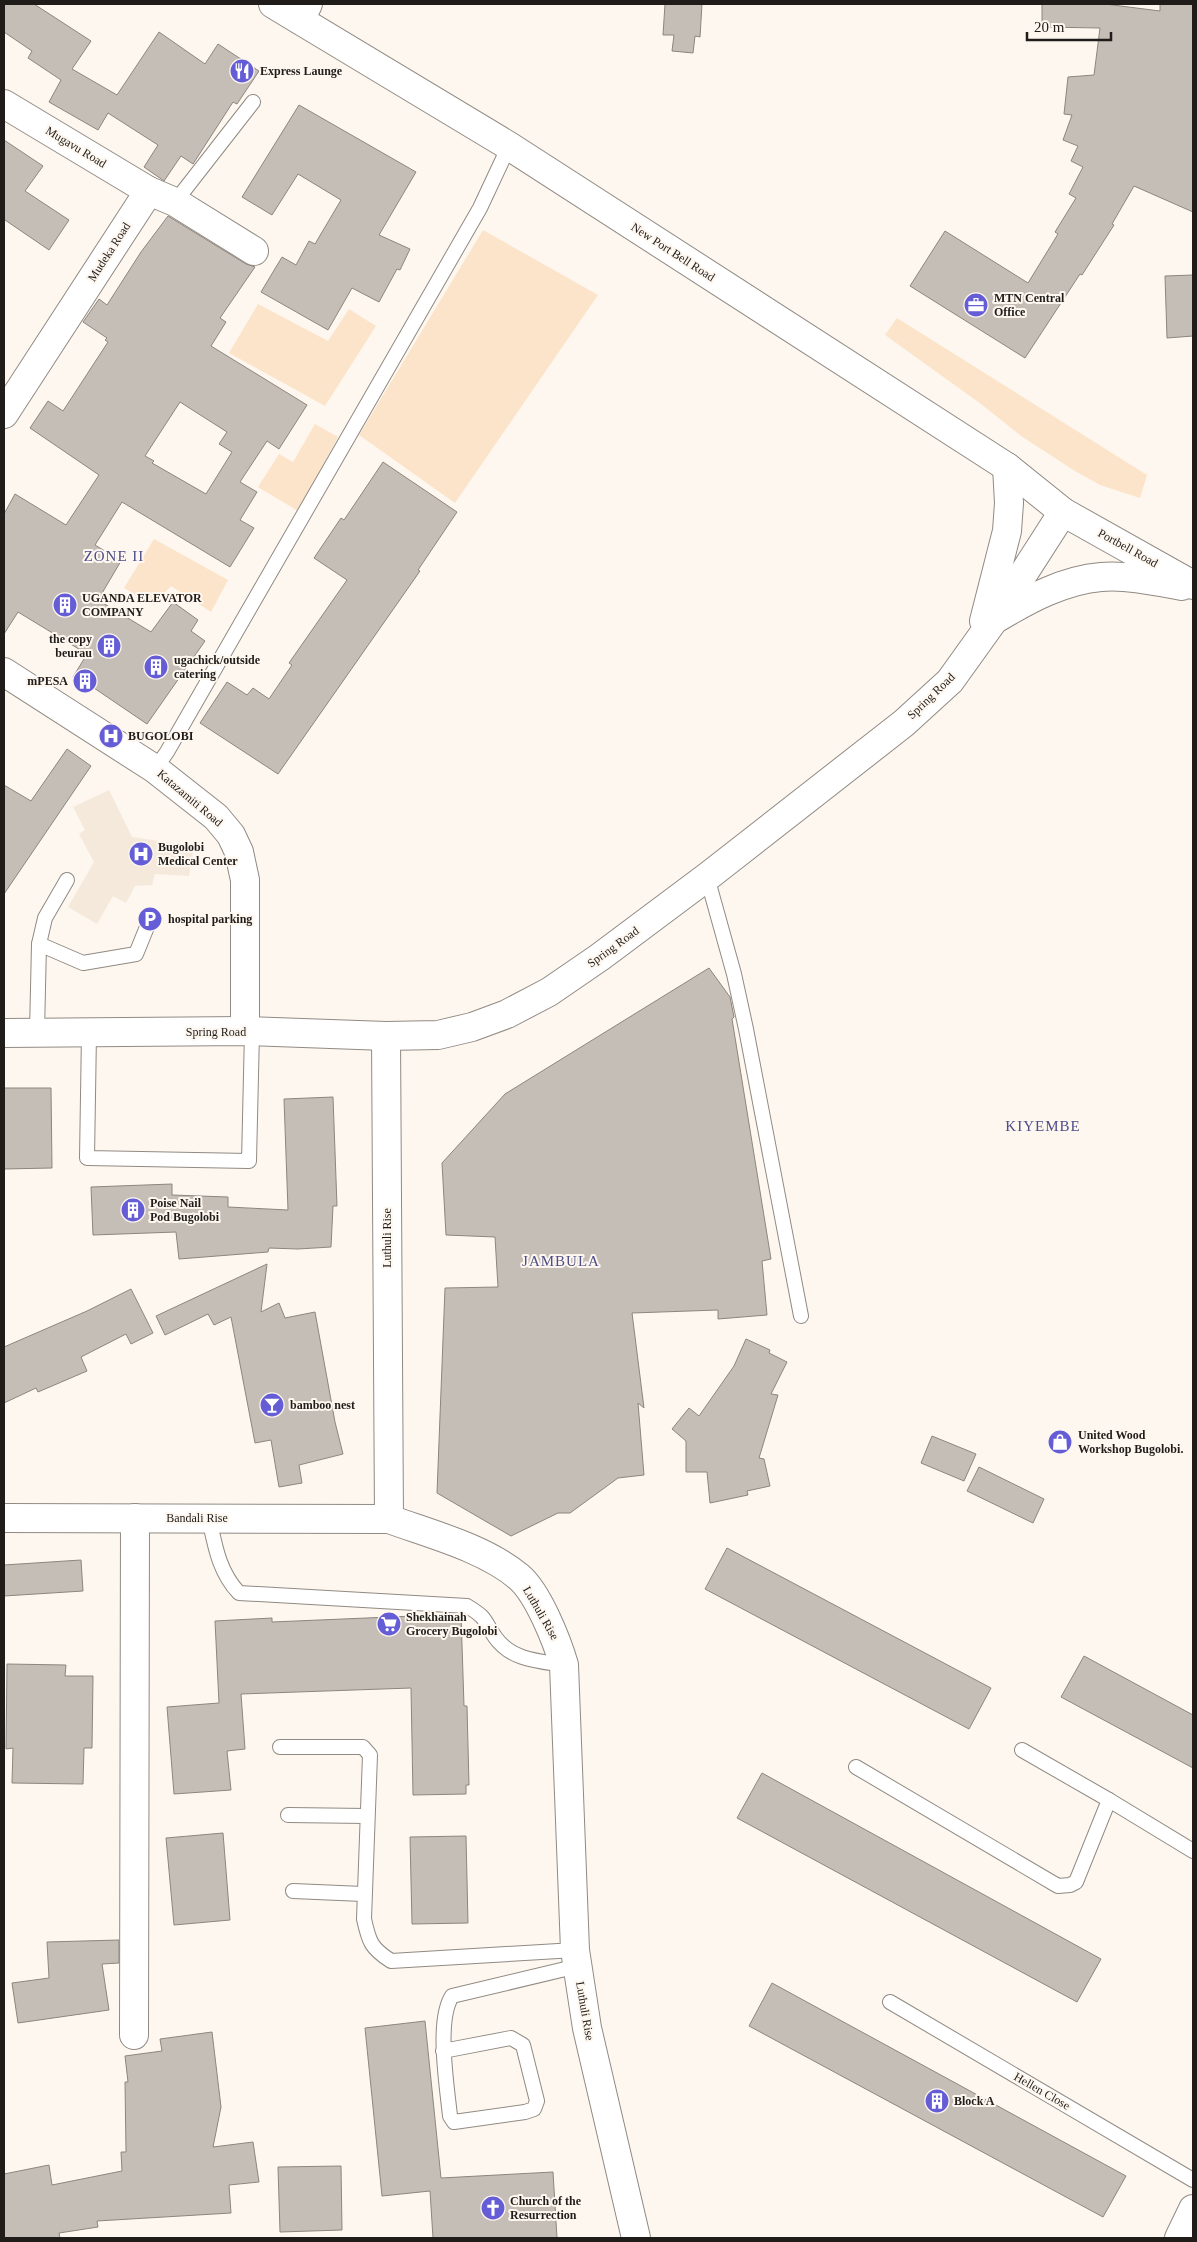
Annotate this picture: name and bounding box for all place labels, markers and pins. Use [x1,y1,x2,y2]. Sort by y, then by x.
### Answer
restaurant icon: Express Launge [229,58,255,84]
place label: Express Launge [260,64,343,78]
place label: MTN Central Office [994,291,1065,319]
office icon: MTN Central Office [963,292,989,318]
place label: UGANDA ELEVATOR COMPANY [82,591,202,619]
building icon: UGANDA ELEVATOR COMPANY [52,592,78,618]
place label: the copy beurau [49,632,92,660]
building icon: the copy beurau [96,633,122,659]
place label: ugachick/outside catering [174,653,261,681]
building icon: ugachick/outside catering [143,654,169,680]
building icon: mPESA [72,668,98,694]
place label: mPESA [27,674,68,688]
hospital icon: BUGOLOBI [98,723,124,749]
place label: BUGOLOBI [128,729,194,743]
place label: Bugolobi Medical Center [158,840,238,868]
hospital icon: Bugolobi Medical Center [128,841,154,867]
parking icon: hospital parking [137,906,163,932]
place label: hospital parking [168,912,252,926]
place label: Poise Nail Pod Bugolobi [150,1196,220,1224]
building icon: Poise Nail Pod Bugolobi [120,1197,146,1223]
bar icon: bamboo nest [259,1392,285,1418]
place label: bamboo nest [290,1398,355,1412]
place label: United Wood Workshop Bugolobi. [1078,1428,1183,1456]
shop icon: United Wood Workshop Bugolobi. [1047,1429,1073,1455]
place label: Shekhainah Grocery Bugolobi [406,1610,498,1638]
supermarket icon: Shekhainah Grocery Bugolobi [376,1611,402,1637]
building icon: Block A [924,2088,950,2114]
place label: Block A [954,2094,995,2108]
place label: Church of the Resurrection [510,2194,582,2222]
church icon: Church of the Resurrection [480,2195,506,2221]

